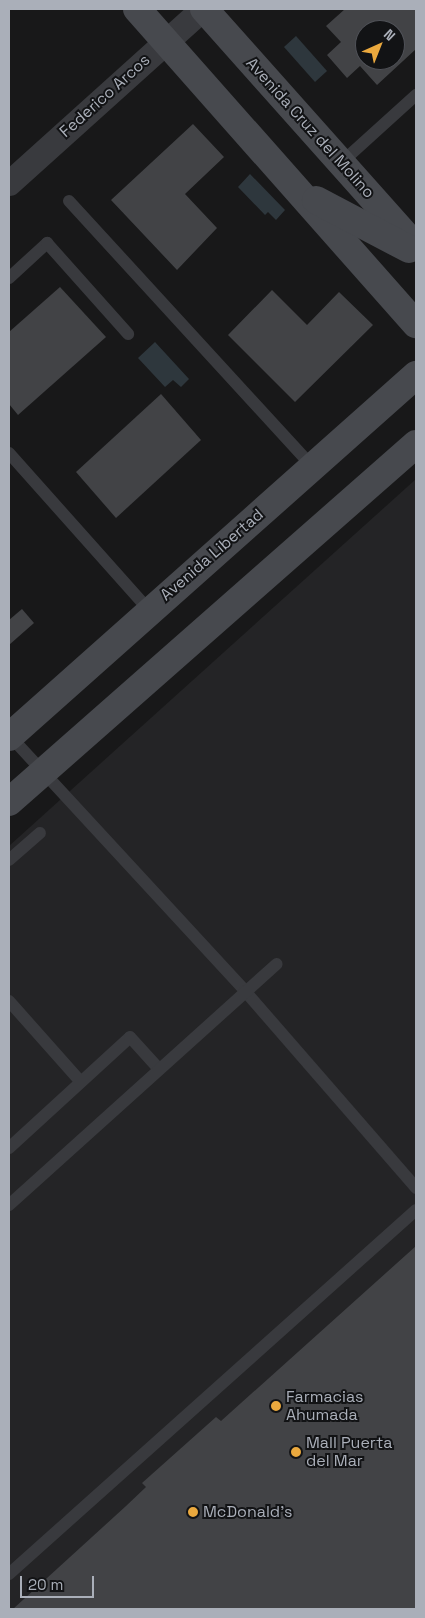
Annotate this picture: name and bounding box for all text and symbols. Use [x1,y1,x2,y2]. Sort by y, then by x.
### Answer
north arrow [355,20,405,70]
text: N [380,25,399,45]
street label: Federico Arcos [56,50,154,142]
street label: Avenida Cruz del Molino [242,54,378,202]
street label: Avenida Libertad [157,505,267,605]
place label: Farmacias Ahumada [286,1387,364,1425]
marker: Farmacias Ahumada [270,1400,282,1412]
place label: Mall Puerta del Mar [306,1433,392,1471]
marker: Mall Puerta del Mar [290,1446,302,1458]
place label: McDonald's [203,1502,293,1522]
marker: McDonald's [187,1506,199,1518]
scale bar [22,1566,96,1598]
text: 20 m [28,1575,63,1594]

